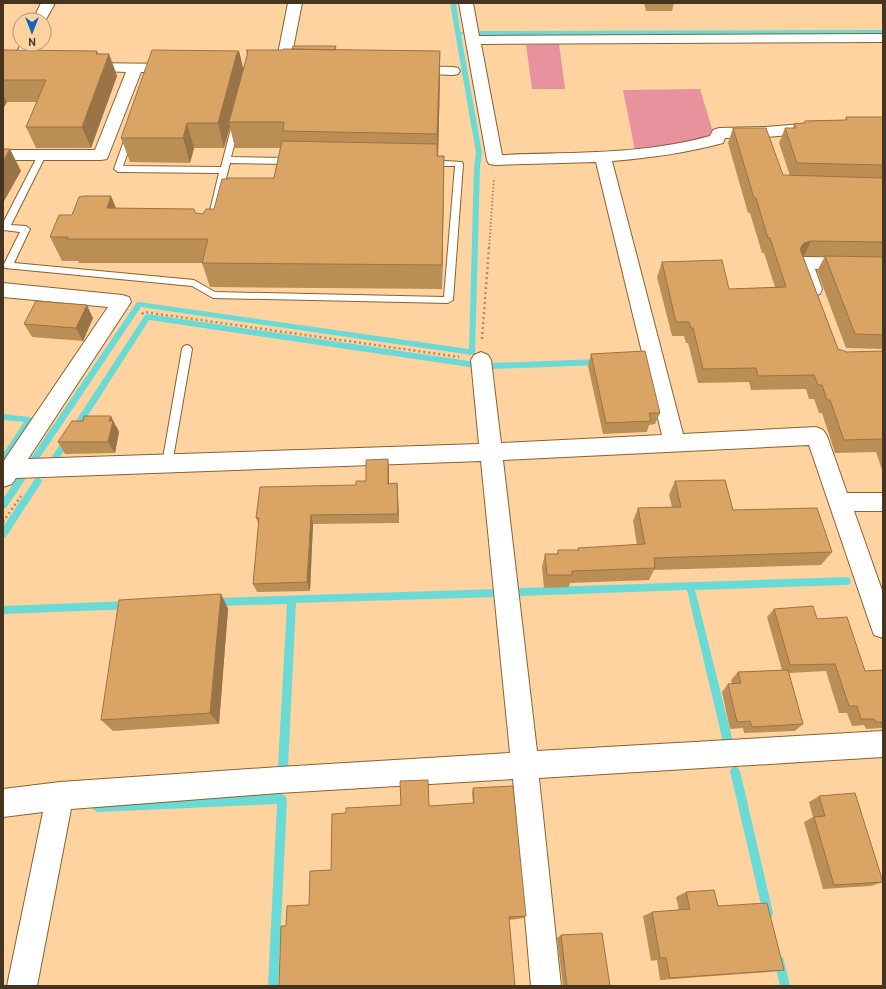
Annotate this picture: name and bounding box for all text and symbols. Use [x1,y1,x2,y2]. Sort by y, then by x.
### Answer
north arrow [12,12,52,52]
text: N [28,35,36,49]

